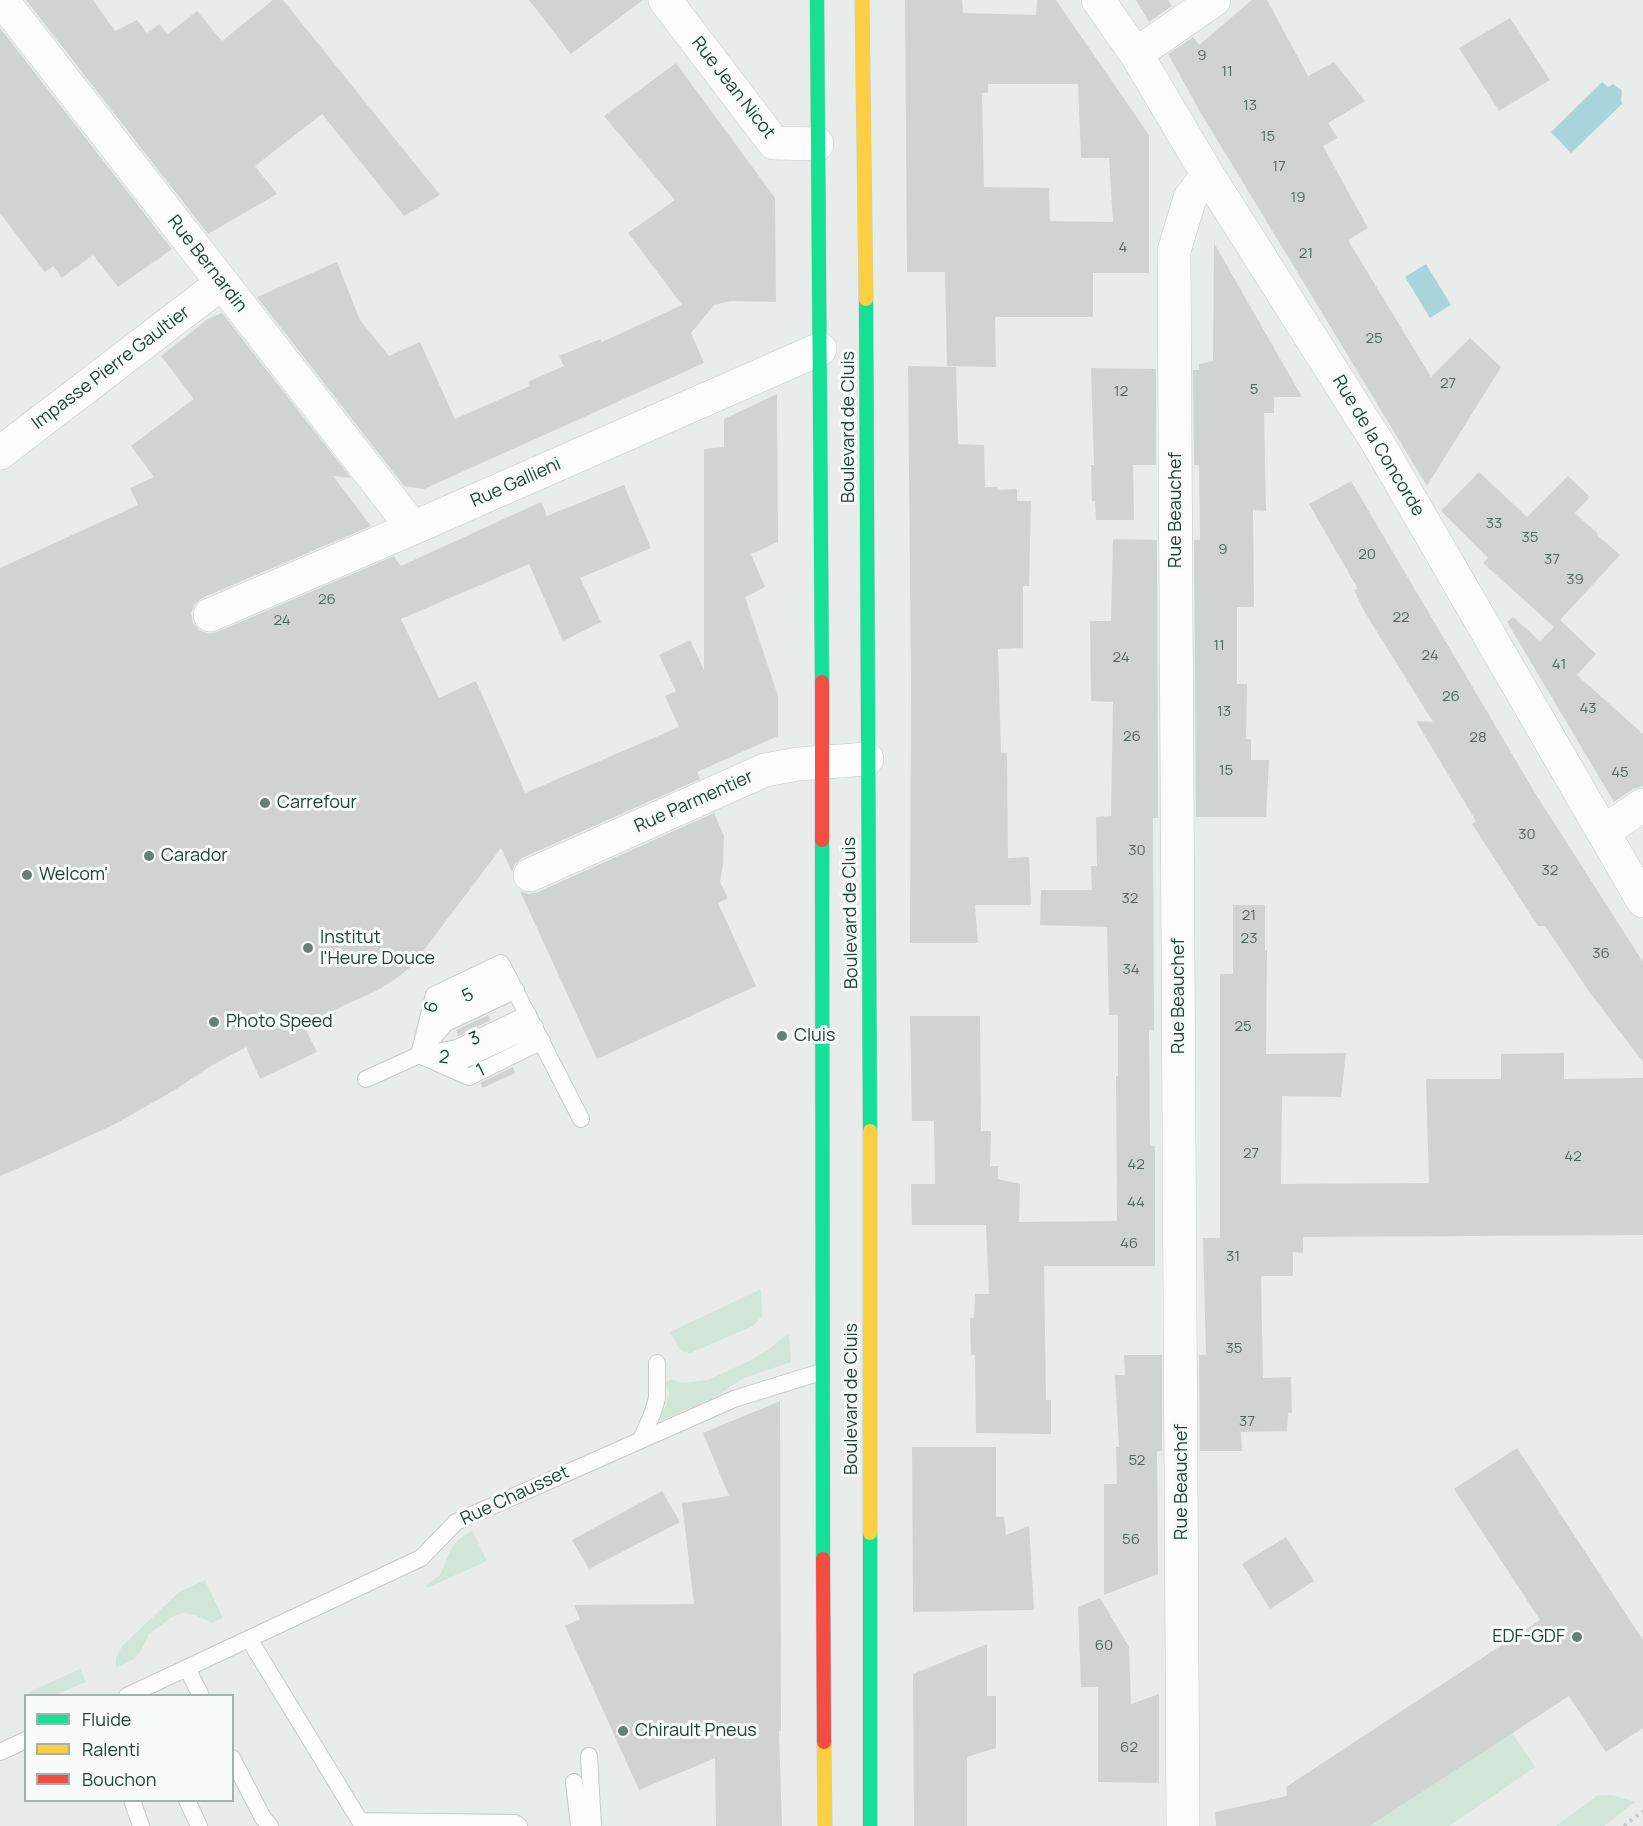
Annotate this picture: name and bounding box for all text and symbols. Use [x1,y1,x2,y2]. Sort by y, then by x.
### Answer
street label: Rue Jean Nicot [687,33,779,143]
house number: 9 [1197,47,1207,65]
house number: 11 [1221,63,1233,81]
house number: 13 [1243,97,1257,115]
house number: 15 [1261,128,1275,146]
house number: 17 [1272,158,1286,176]
house number: 19 [1290,189,1306,207]
street label: Rue Bernardin [163,211,251,317]
house number: 4 [1119,239,1127,257]
house number: 21 [1299,245,1313,263]
street label: Impasse Pierre Gaultier [28,302,194,434]
house number: 25 [1365,330,1383,348]
street label: Boulevard de Cluis [838,351,860,503]
street label: Rue de la Concorde [1327,372,1429,520]
house number: 27 [1440,375,1456,393]
house number: 5 [1250,381,1258,399]
house number: 12 [1114,383,1128,401]
street label: Rue Beauchef [1165,452,1187,568]
street label: Rue Gallieni [467,453,565,513]
house number: 33 [1486,515,1502,533]
house number: 35 [1522,529,1538,547]
house number: 9 [1218,541,1228,559]
house number: 20 [1358,546,1376,564]
house number: 37 [1544,551,1560,569]
house number: 39 [1566,571,1584,589]
house number: 26 [318,591,336,609]
house number: 22 [1392,609,1410,627]
house number: 24 [273,612,291,630]
house number: 11 [1213,637,1225,655]
house number: 24 [1421,647,1439,665]
house number: 24 [1112,649,1130,667]
house number: 41 [1552,656,1566,674]
house number: 26 [1442,688,1460,706]
house number: 43 [1579,700,1597,718]
house number: 13 [1217,703,1231,721]
house number: 26 [1123,728,1141,746]
house number: 28 [1469,729,1487,747]
house number: 15 [1219,762,1233,780]
house number: 45 [1611,764,1629,782]
street label: Rue Parmentier [631,766,757,838]
place label: Carrefour [277,792,357,814]
marker: Carrefour [258,796,272,810]
house number: 30 [1518,826,1536,844]
street label: Boulevard de Cluis [839,837,863,989]
house number: 30 [1128,842,1146,860]
place label: Carador [161,845,228,867]
marker: Carador [142,849,156,863]
house number: 32 [1542,862,1558,880]
place label: Welcom' [39,864,108,886]
marker: Welcom' [20,868,34,882]
house number: 32 [1122,890,1138,908]
house number: 21 [1242,907,1256,925]
place label: Institut l'Heure Douce [320,927,435,970]
house number: 23 [1241,930,1257,948]
street label: Rue Beauchef [1168,938,1190,1054]
marker: Institut l'Heure Douce [301,941,315,955]
house number: 36 [1592,945,1610,963]
house number: 34 [1122,961,1140,979]
street label: 5 [459,984,477,1008]
street label: 6 [420,998,444,1016]
place label: Photo Speed [226,1011,333,1033]
marker: Photo Speed [207,1015,221,1029]
house number: 25 [1234,1018,1252,1036]
place label: Cluis [794,1025,835,1047]
street label: 3 [466,1027,484,1051]
marker: Cluis [775,1029,789,1043]
street label: 2 [437,1047,451,1069]
street label: 1 [473,1060,489,1082]
house number: 27 [1243,1145,1259,1163]
house number: 42 [1564,1148,1582,1166]
house number: 42 [1127,1156,1145,1174]
house number: 44 [1127,1194,1145,1212]
house number: 46 [1120,1235,1138,1253]
house number: 31 [1226,1248,1240,1266]
street label: Boulevard de Cluis [841,1323,863,1475]
house number: 35 [1226,1340,1242,1358]
house number: 37 [1239,1413,1255,1431]
street label: Rue Beauchef [1171,1424,1193,1540]
house number: 52 [1129,1452,1145,1470]
street label: Rue Chausset [457,1461,573,1531]
house number: 56 [1122,1531,1140,1549]
place label: EDF-GDF [1492,1626,1565,1648]
marker: EDF-GDF [1570,1630,1584,1644]
house number: 60 [1095,1637,1113,1655]
legend [24,1694,234,1802]
text: Fluide [82,1707,131,1731]
place label: Chirault Pneus [635,1720,757,1742]
marker: Chirault Pneus [616,1724,630,1738]
text: Ralenti [82,1737,140,1761]
house number: 62 [1120,1739,1138,1757]
text: Bouchon [82,1767,156,1791]

